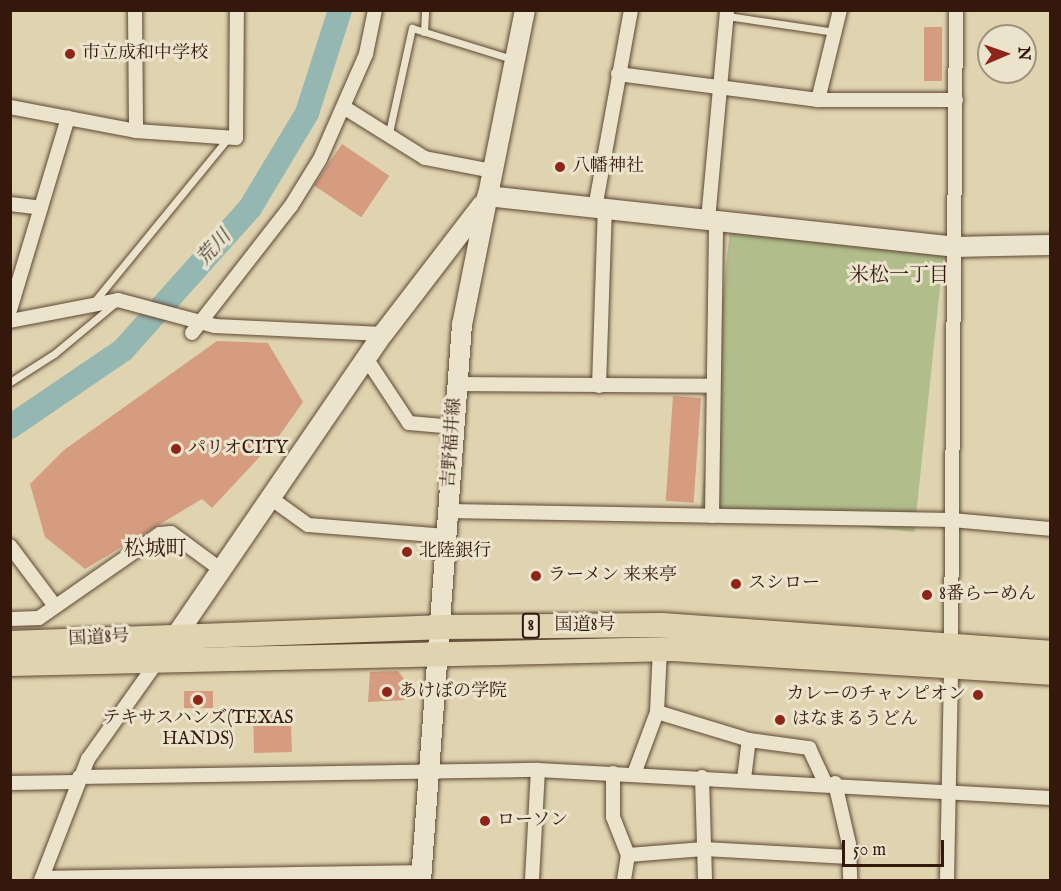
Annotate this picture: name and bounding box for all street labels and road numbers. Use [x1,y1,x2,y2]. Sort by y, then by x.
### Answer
street label: 吉野福井線 [439,397,467,489]
road number: 8 [520,613,542,639]
street label: 国道8号 [554,615,616,637]
street label: 国道8号 [68,627,130,651]

